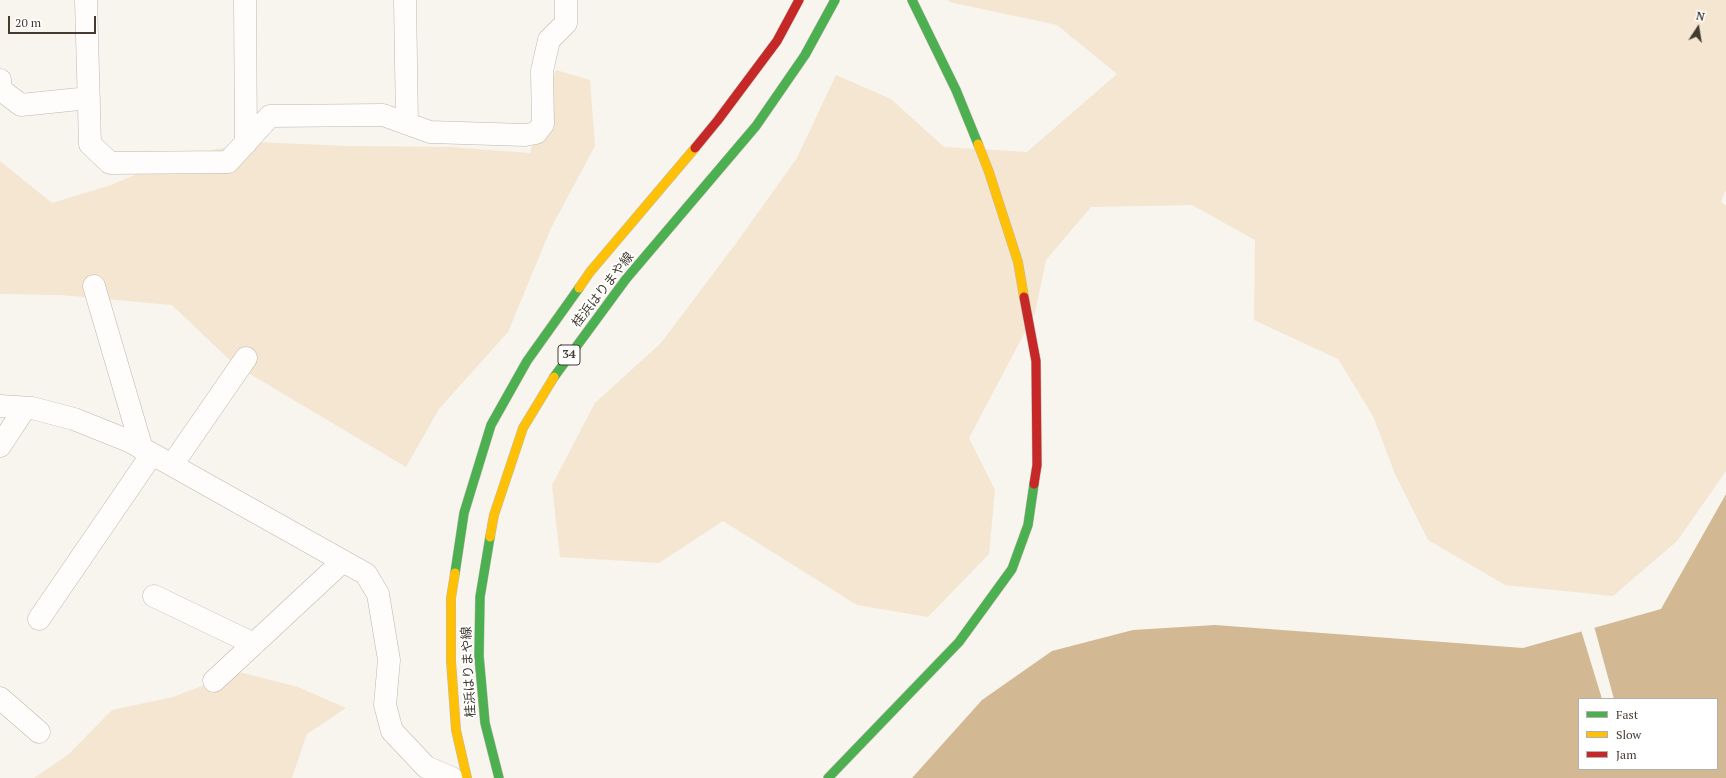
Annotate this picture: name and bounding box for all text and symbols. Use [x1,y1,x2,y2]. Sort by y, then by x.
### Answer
scale bar [10,8,98,34]
north arrow [1678,8,1718,48]
text: N [1695,9,1706,24]
text: 20 m [15,15,41,30]
street label: 桂浜はりまや線 [569,249,637,331]
road number: 34 [558,345,580,365]
street label: 桂浜はりまや線 [459,626,479,718]
legend [1578,698,1718,770]
text: Fast [1616,707,1638,722]
text: Slow [1616,727,1641,742]
text: Jam [1616,747,1637,762]

